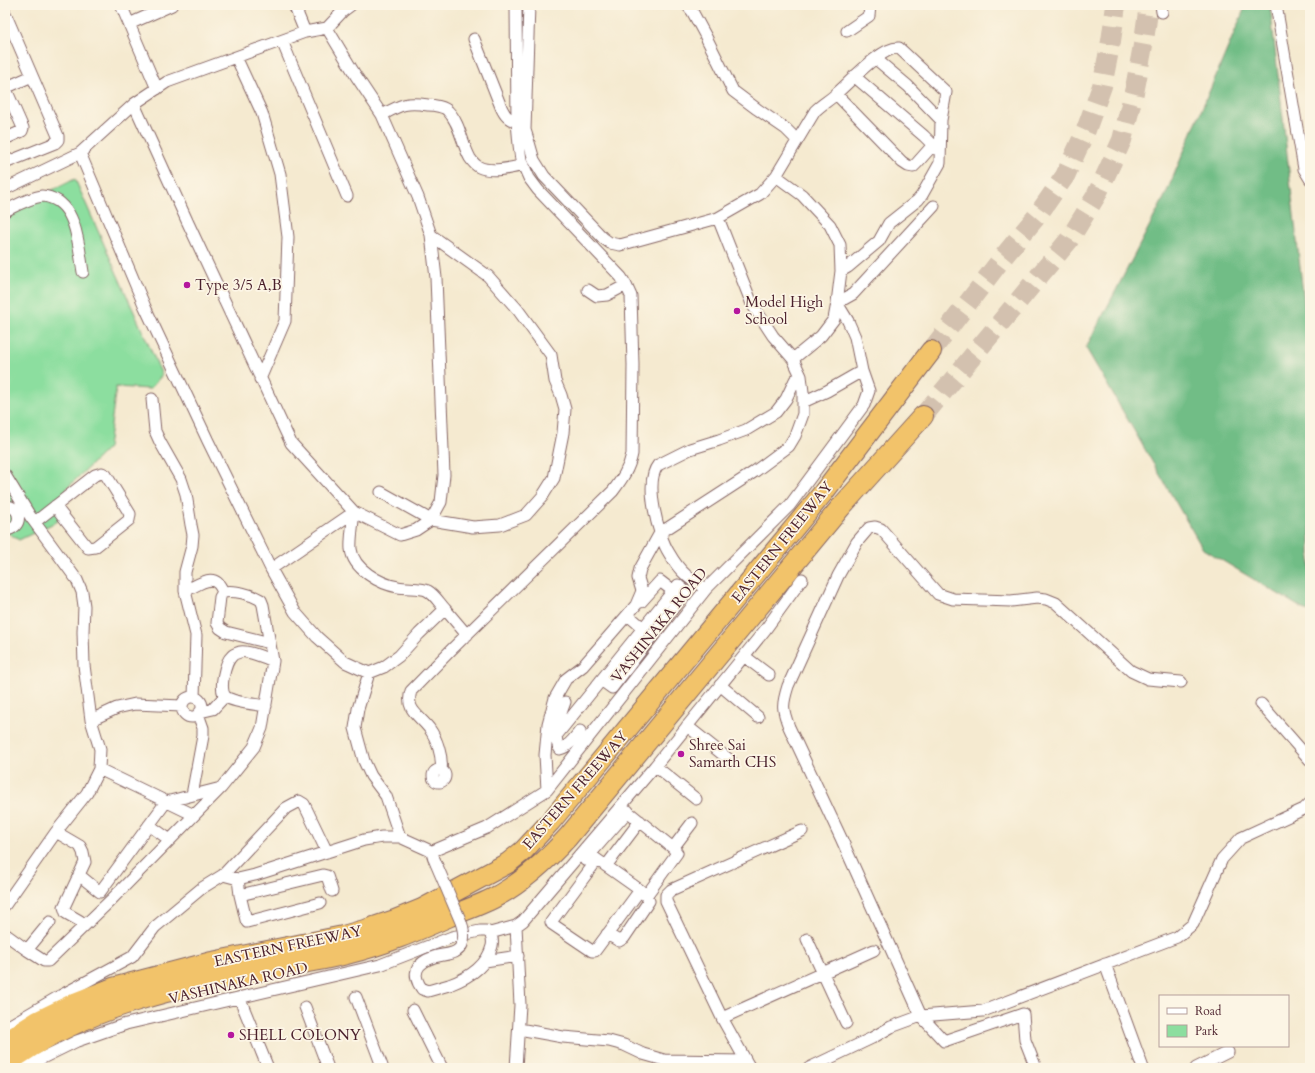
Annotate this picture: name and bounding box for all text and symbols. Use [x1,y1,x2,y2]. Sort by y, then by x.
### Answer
place label: Type 3/5 A,B [195,275,282,295]
marker: Type 3/5 A,B [182,280,192,290]
place label: Model High School [745,292,824,329]
marker: Model High School [732,306,742,316]
street label: EASTERN FREEWAY [727,476,838,607]
street label: VASHINAKA ROAD [606,563,712,687]
street label: EASTERN FREEWAY [518,726,633,853]
place label: Shree Sai Samarth CHS [689,735,776,772]
marker: Shree Sai Samarth CHS [676,749,686,759]
street label: EASTERN FREEWAY [212,920,365,971]
street label: VASHINAKA ROAD [166,957,310,1009]
legend [1159,995,1289,1047]
text: Road [1195,1003,1222,1019]
text: Park [1195,1023,1219,1039]
place label: SHELL COLONY [239,1025,362,1045]
marker: SHELL COLONY [226,1030,236,1040]

